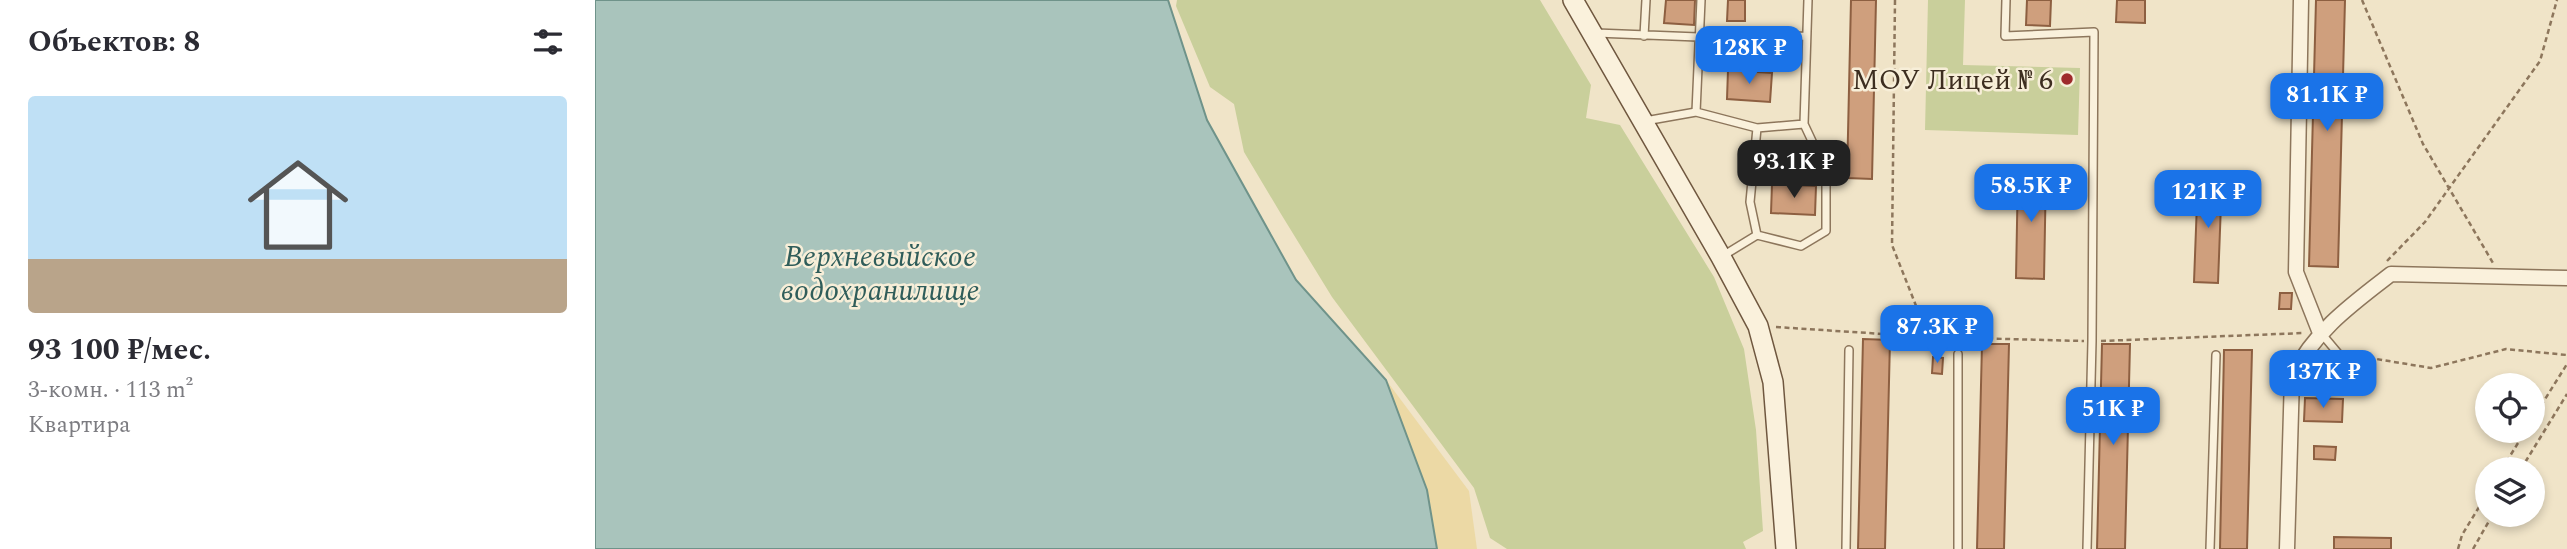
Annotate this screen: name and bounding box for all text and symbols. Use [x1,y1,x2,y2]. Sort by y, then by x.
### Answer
text: Объектов: 8 [28,19,200,65]
icon: filters [529,23,567,61]
pin: 128K ₽ [1692,27,1806,86]
text: 128K ₽ [1711,31,1787,66]
place label: МОУ Лицей № 6 [1852,59,2053,102]
marker: МОУ Лицей № 6 [2059,71,2075,87]
pin: 81.1K ₽ [2262,74,2392,133]
text: 81.1K ₽ [2286,78,2368,113]
pin: 93.1K ₽ [1729,140,1859,200]
icon: home [235,142,361,268]
text: 93.1K ₽ [1753,145,1835,180]
pin: 58.5K ₽ [1966,164,2096,224]
text: 58.5K ₽ [1990,169,2072,204]
pin: 121K ₽ [2151,170,2265,230]
text: 121K ₽ [2170,175,2246,210]
water label: Верхневыйское водохранилище [780,234,980,314]
pin: 87.3K ₽ [1872,306,2002,365]
text: 87.3K ₽ [1896,310,1978,345]
text: 93 100 ₽/мес. [28,327,211,373]
pin: 137K ₽ [2266,350,2380,410]
text: 137K ₽ [2285,355,2361,390]
text: 3-комн. · 113 m² [28,373,193,408]
map controls [2475,373,2545,527]
button: locate [2475,373,2545,443]
pin: 51K ₽ [2064,388,2162,447]
text: 51K ₽ [2082,392,2144,427]
text: Квартира [28,408,131,443]
button: layers [2475,457,2545,527]

